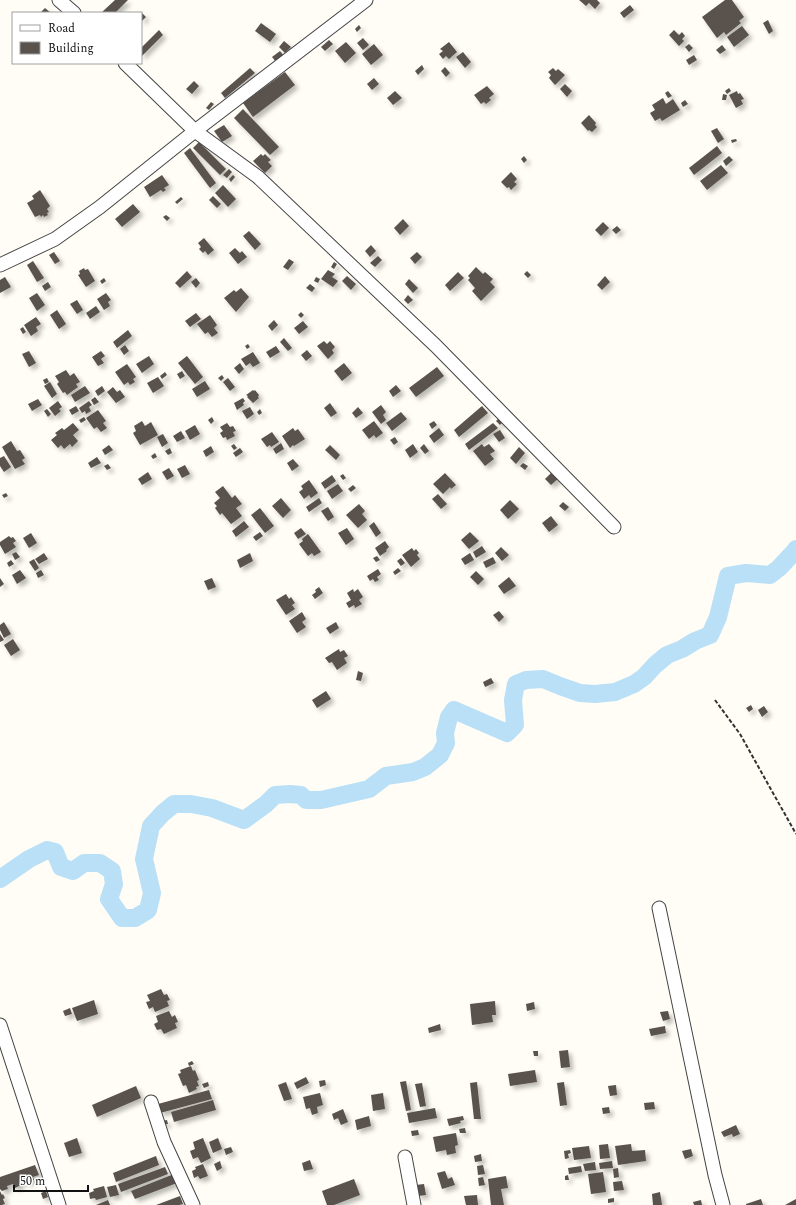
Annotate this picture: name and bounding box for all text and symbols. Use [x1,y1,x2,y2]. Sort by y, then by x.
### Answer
legend [12,12,142,64]
text: Road [48,19,75,38]
text: Building [48,39,94,58]
scale bar [14,1167,88,1193]
text: 50 m [20,1172,45,1191]

